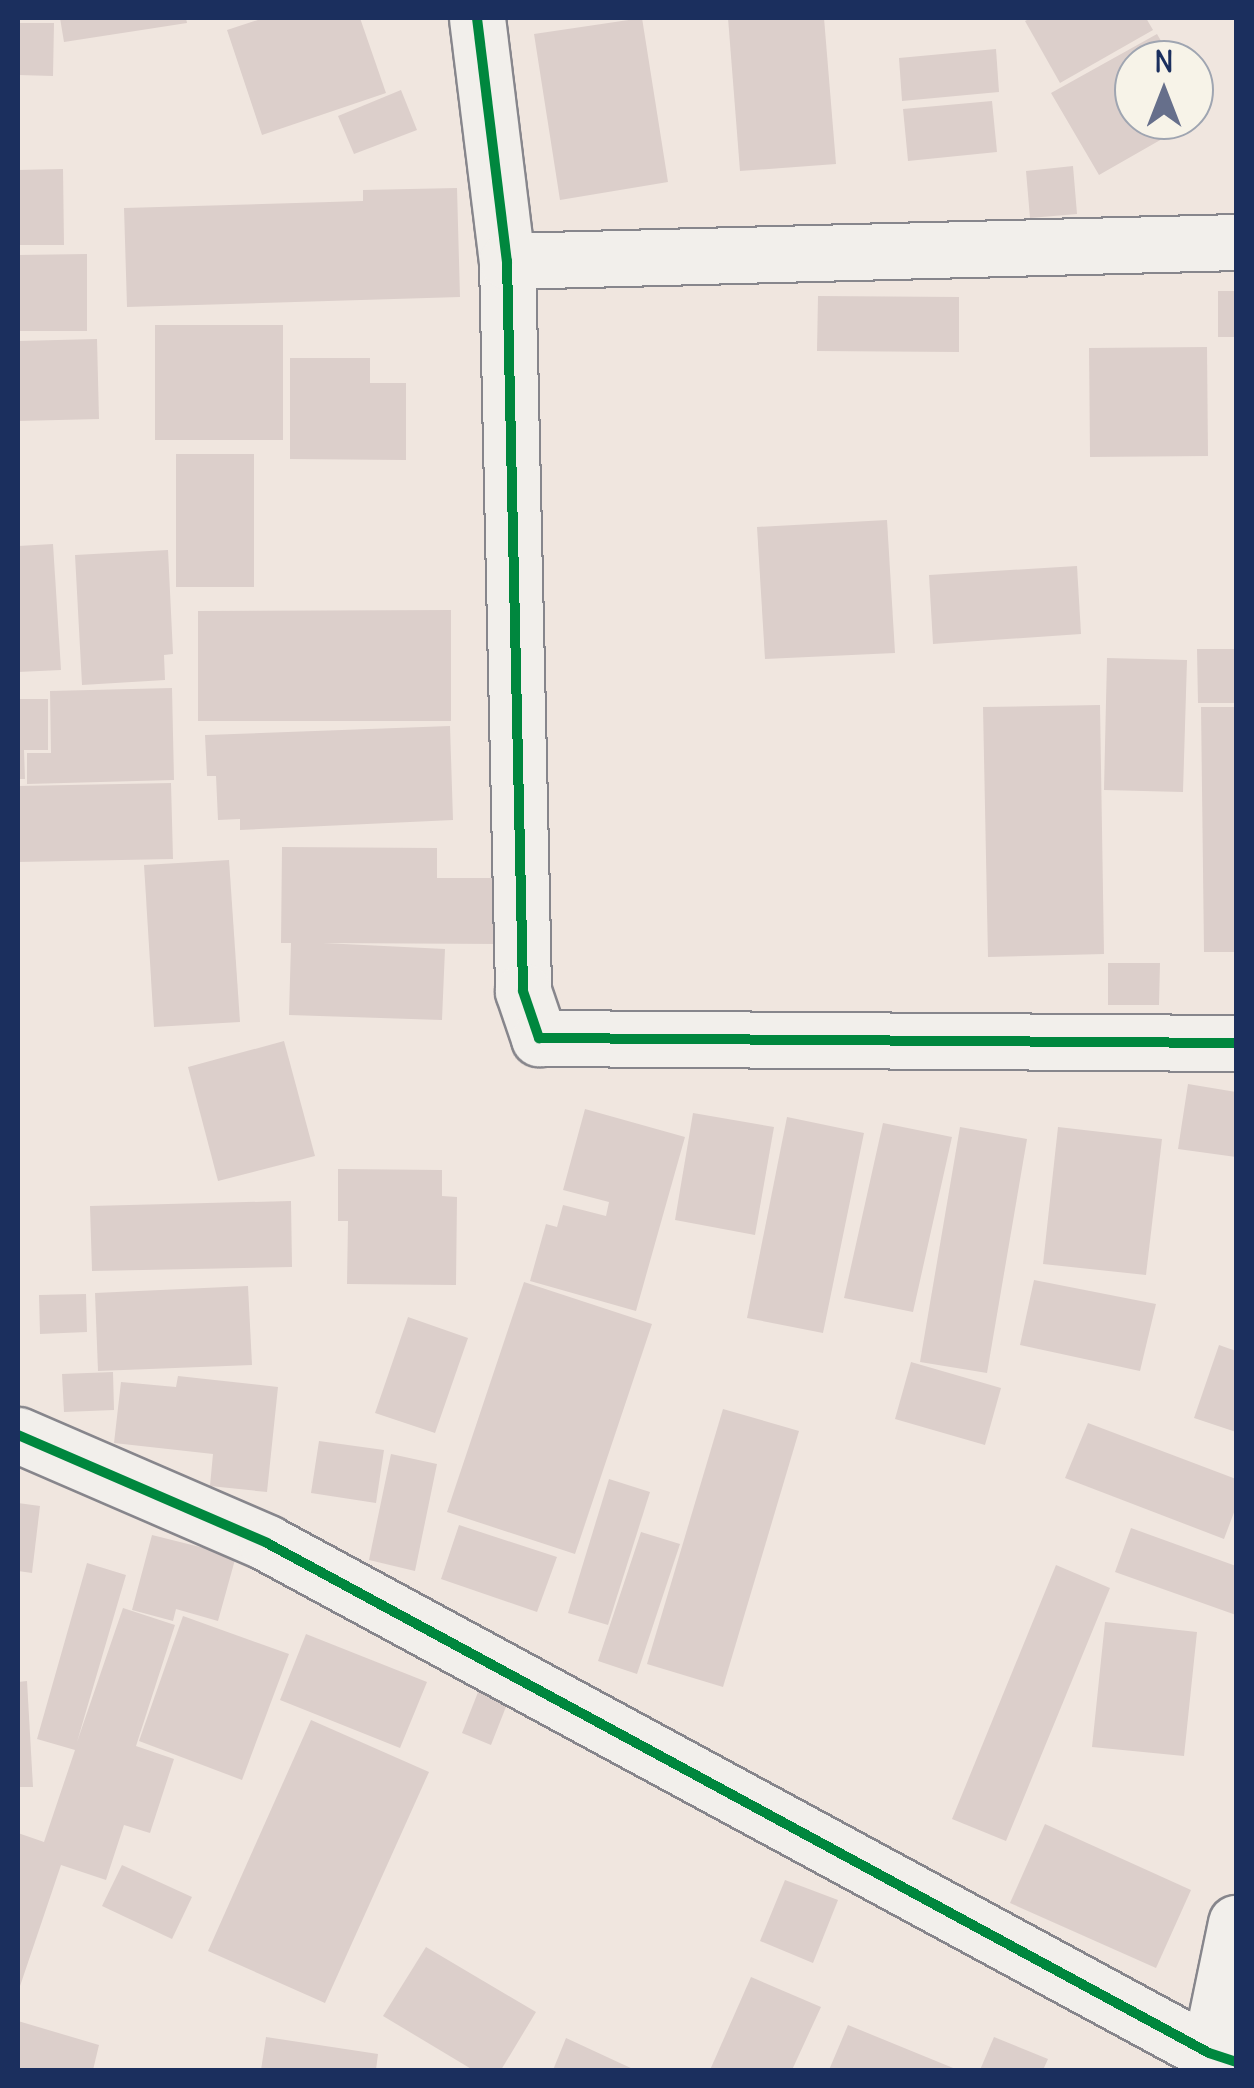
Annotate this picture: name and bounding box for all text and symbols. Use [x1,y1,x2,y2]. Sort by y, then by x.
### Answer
north arrow [1114,40,1214,140]
text: N [1154,44,1174,80]

